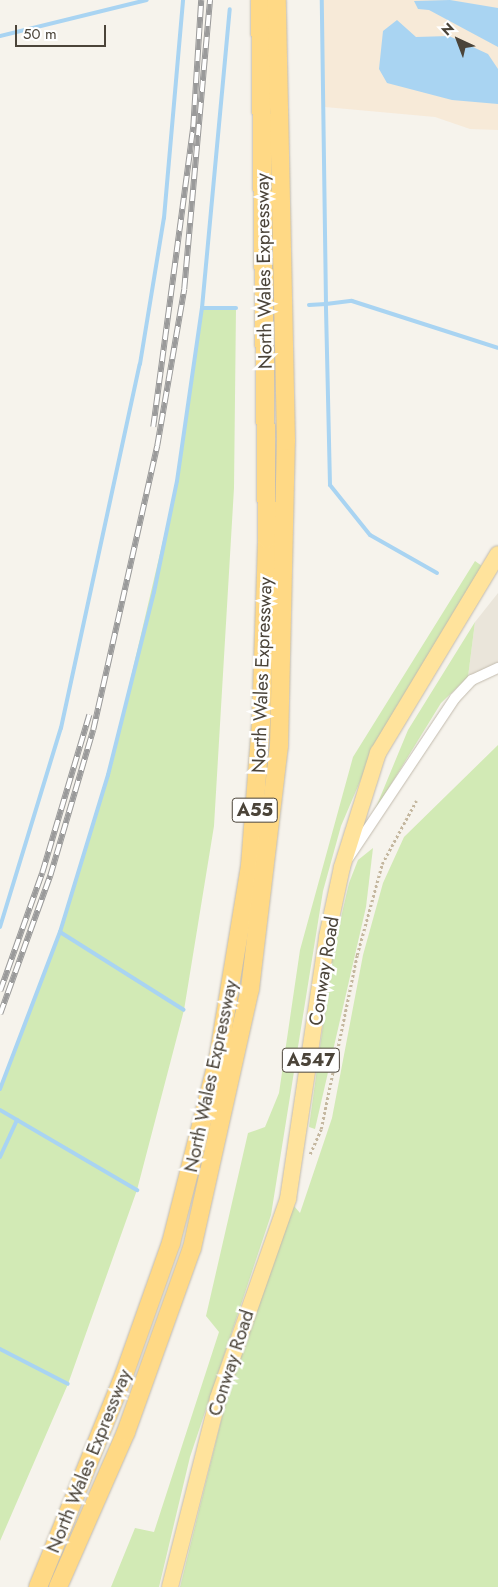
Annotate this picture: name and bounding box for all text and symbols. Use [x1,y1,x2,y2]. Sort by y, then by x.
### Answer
scale bar [18,15,109,47]
north arrow [433,15,483,65]
text: N [437,18,459,40]
text: 50 m [23,23,57,45]
street label: North Wales Expressway [251,173,277,369]
street label: North Wales Expressway [247,577,277,773]
road number: A55 [231,794,279,826]
street label: Conway Road [304,915,344,1027]
street label: North Wales Expressway [179,978,243,1174]
road number: A547 [281,1044,341,1076]
street label: Conway Road [203,1307,259,1419]
street label: North Wales Expressway [42,1366,136,1556]

